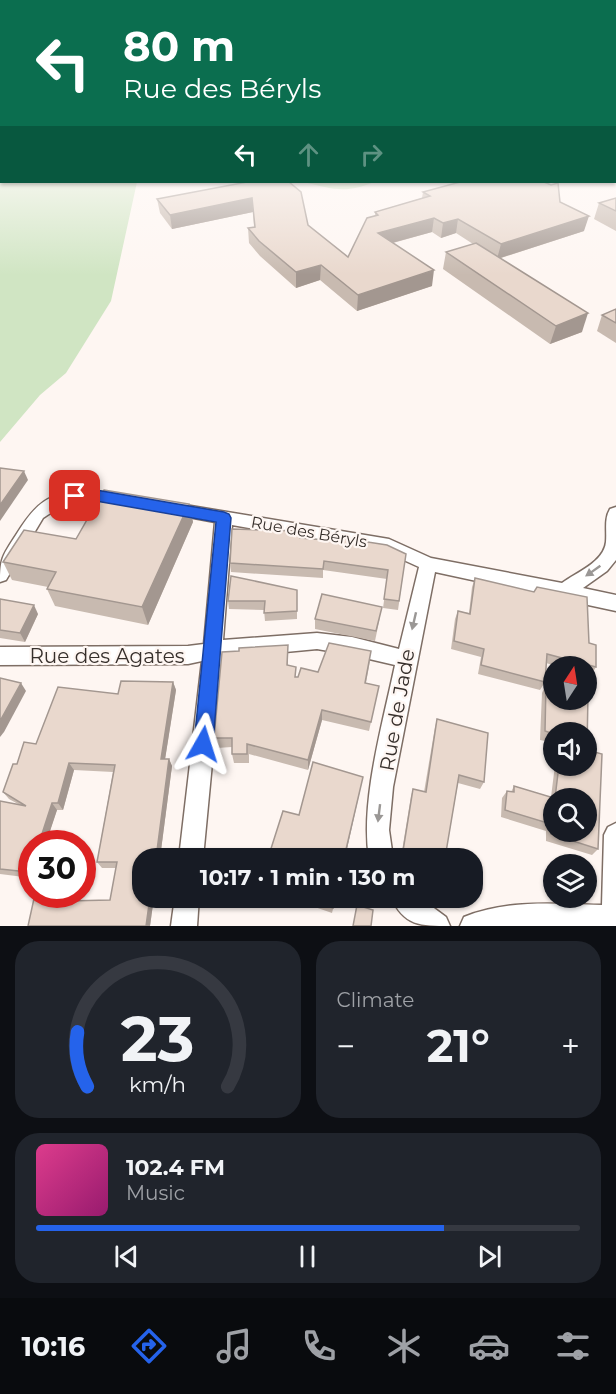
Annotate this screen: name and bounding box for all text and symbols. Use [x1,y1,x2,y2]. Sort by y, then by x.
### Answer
text: 80 m [123,20,235,72]
icon: left [24,24,102,102]
text: Rue des Béryls [123,72,321,105]
icon: left [229,138,262,171]
icon: ahead [292,138,325,171]
icon: right [355,138,388,171]
pin [49,470,100,521]
icon: arrive [58,479,91,512]
street label: Rue des Béryls [249,512,369,552]
one-way arrow [585,565,602,576]
one-way arrow [409,612,419,630]
street label: Rue des Agates [29,644,185,668]
street label: Rue de Jade [374,647,420,773]
north arrow [543,656,597,710]
map controls [543,656,597,908]
position arrow [171,712,235,776]
button: sound [543,722,597,776]
button: search [543,788,597,842]
one-way arrow [374,803,383,822]
speed limit sign: 30 [18,830,96,908]
button: layers [543,854,597,908]
text: 10:17 · 1 min · 130 m [200,864,415,891]
text: Climate [337,988,414,1012]
text: 23 [121,1001,195,1077]
text: 21° [427,1018,490,1073]
text: − [337,1026,355,1066]
text: + [561,1026,580,1066]
text: km/h [129,1071,186,1097]
text: 102.4 FM [126,1154,225,1181]
text: Music [126,1181,185,1205]
icon: previous [110,1240,143,1273]
icon: pause [291,1240,324,1273]
icon: next [473,1240,506,1273]
icon: directions [128,1325,170,1367]
icon: music [213,1325,255,1367]
icon: phone [298,1325,340,1367]
icon: climate [383,1325,425,1367]
icon: car [468,1325,510,1367]
icon: filters [552,1325,594,1367]
text: 10:16 [21,1330,85,1363]

